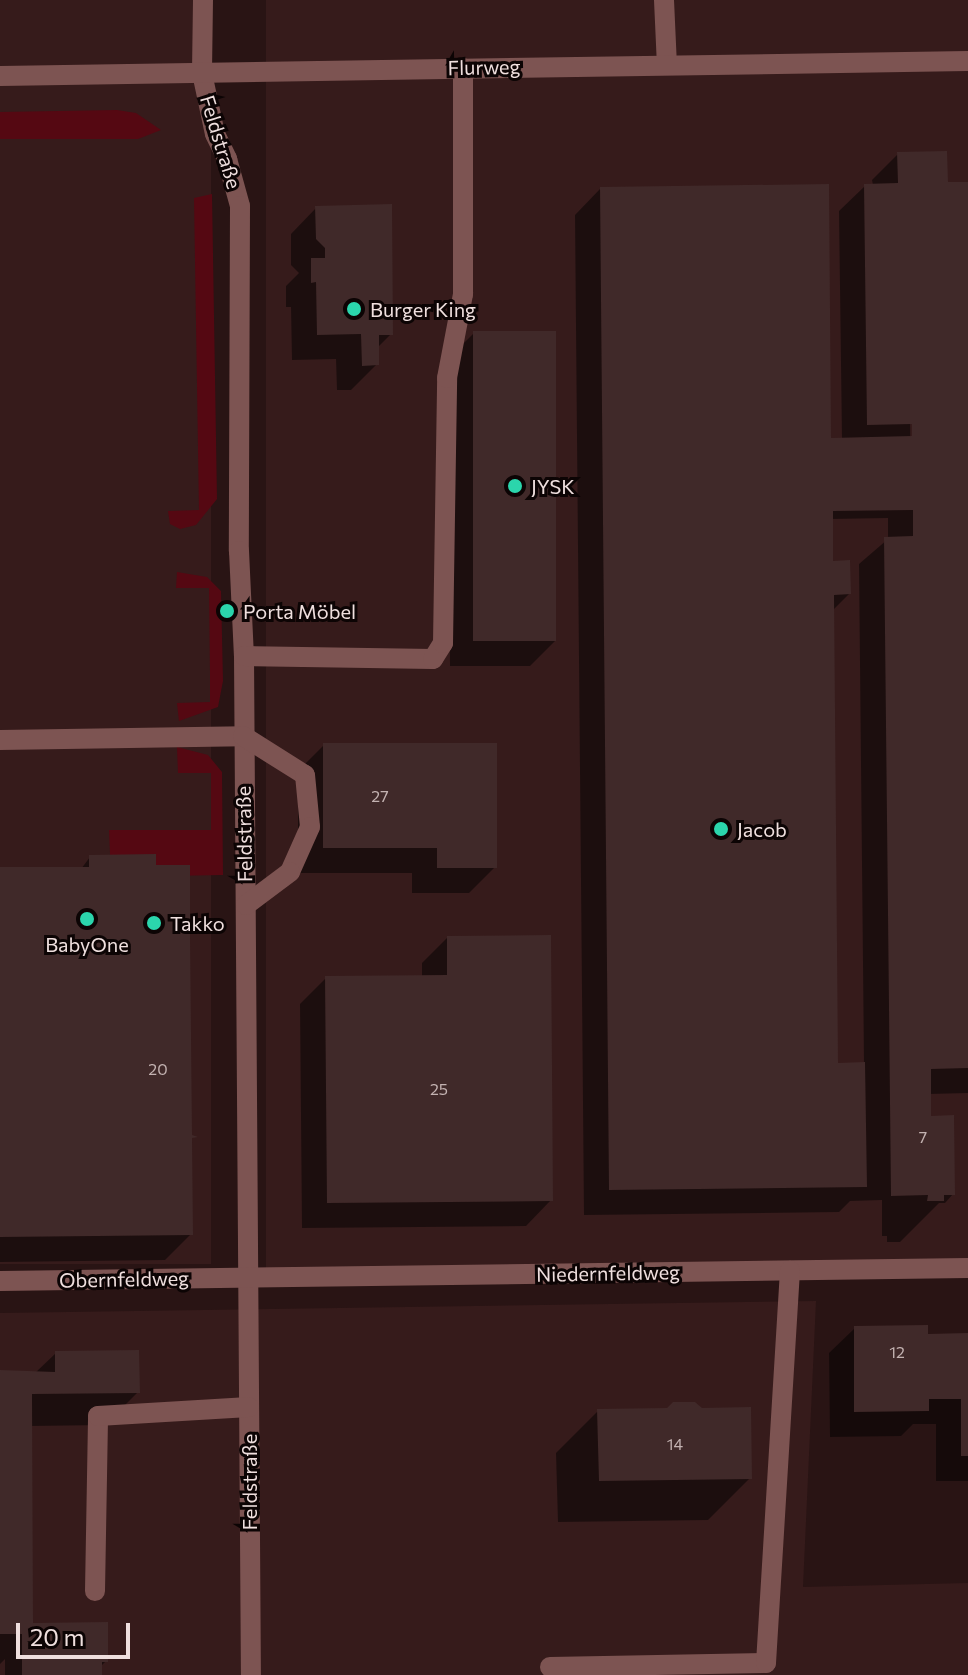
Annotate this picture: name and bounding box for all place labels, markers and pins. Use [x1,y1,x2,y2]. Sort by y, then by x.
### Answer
place label: Burger King [370,297,476,321]
marker: Burger King [345,300,363,318]
place label: JYSK [531,474,575,498]
marker: JYSK [506,477,524,495]
place label: Porta Möbel [243,599,356,623]
marker: Porta Möbel [218,602,236,620]
place label: Jacob [737,817,787,841]
marker: Jacob [712,820,730,838]
marker: BabyOne [78,910,96,928]
place label: Takko [170,911,225,935]
marker: Takko [145,914,163,932]
place label: BabyOne [45,932,129,956]

